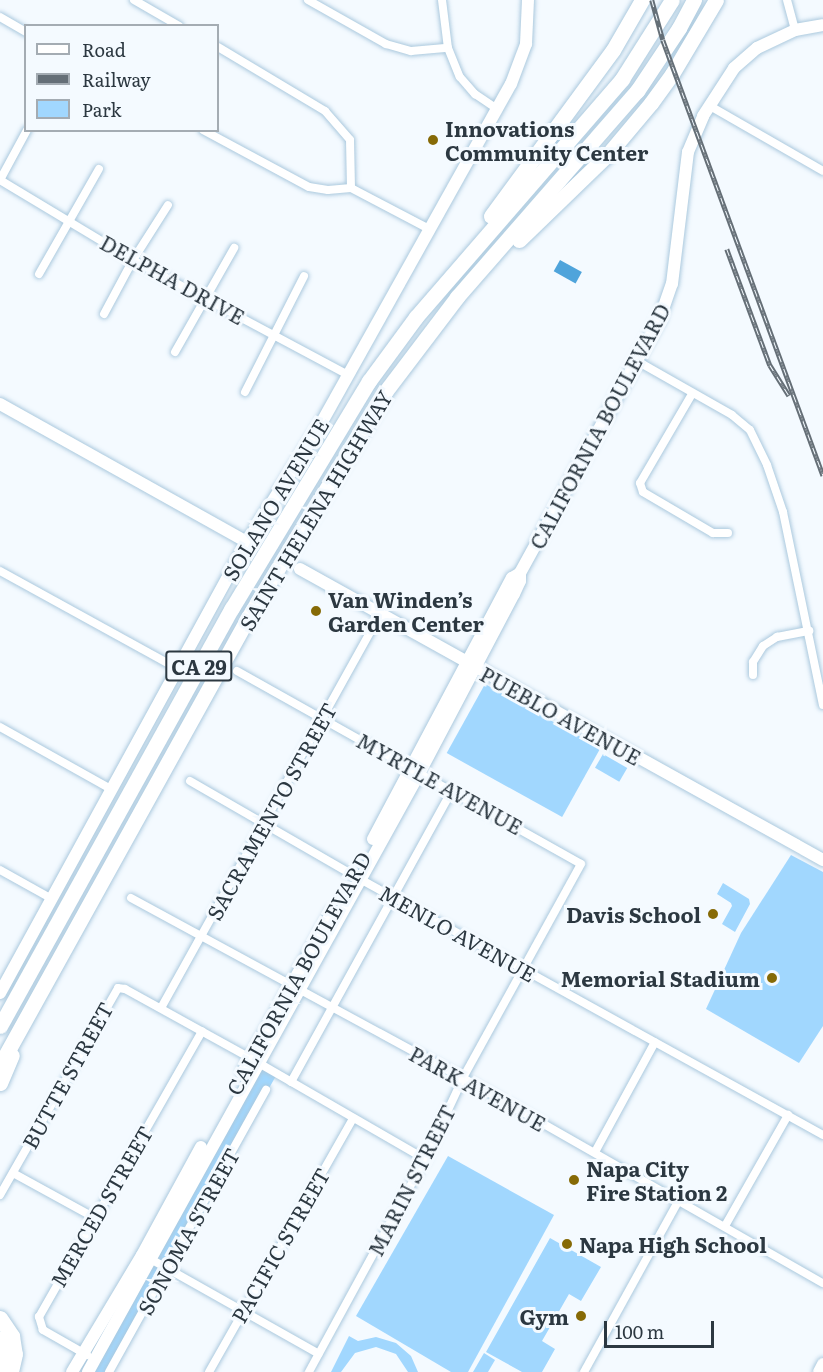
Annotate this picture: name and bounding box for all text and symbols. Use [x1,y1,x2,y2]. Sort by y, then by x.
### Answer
legend [24,24,219,132]
text: Road [82,36,126,63]
text: Railway [82,66,151,93]
text: Park [82,96,121,123]
place label: Innovations Community Center [445,115,648,165]
marker: Innovations Community Center [426,133,440,147]
street label: DELPHA DRIVE [96,229,250,329]
street label: CALIFORNIA BOULEVARD [523,299,675,553]
street label: SAINT HELENA HIGHWAY [233,385,397,635]
street label: SOLANO AVENUE [217,413,333,585]
place label: Van Winden’s Garden Center [328,586,484,636]
marker: Van Winden’s Garden Center [309,604,323,618]
road number: CA 29 [164,649,234,683]
street label: PUEBLO AVENUE [476,660,646,770]
street label: SACRAMENTO STREET [201,698,341,924]
street label: MYRTLE AVENUE [353,727,527,839]
street label: CALIFORNIA BOULEVARD [220,847,376,1099]
street label: MENLO AVENUE [375,880,541,986]
place label: Davis School [566,901,701,927]
marker: Davis School [706,907,720,921]
place label: Memorial Stadium [561,965,760,991]
marker: Memorial Stadium [765,971,779,985]
street label: BUTTE STREET [16,997,118,1153]
street label: PARK AVENUE [405,1040,551,1136]
street label: MARIN STREET [362,1100,460,1260]
street label: MERCED STREET [45,1121,157,1291]
street label: SONOMA STREET [132,1143,244,1319]
place label: Napa City Fire Station 2 [586,1155,727,1205]
street label: PACIFIC STREET [225,1163,335,1327]
marker: Napa City Fire Station 2 [567,1173,581,1187]
place label: Napa High School [579,1231,767,1257]
marker: Napa High School [560,1237,574,1251]
place label: Gym [519,1303,569,1329]
marker: Gym [574,1309,588,1323]
scale bar [607,1309,716,1347]
text: 100 m [615,1318,664,1345]

